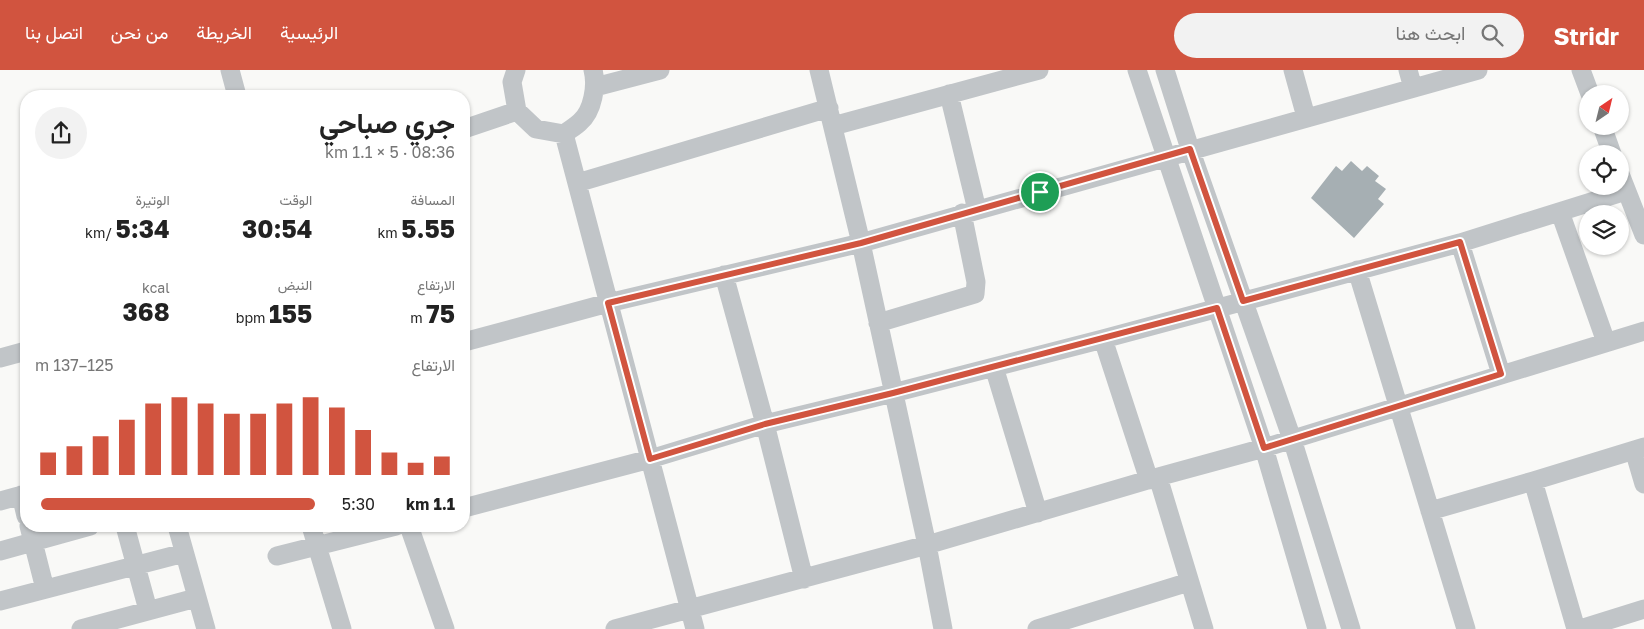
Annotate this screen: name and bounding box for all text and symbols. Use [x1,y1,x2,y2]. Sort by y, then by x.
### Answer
search box [1174,13,1524,58]
text: اتصل بنا [25,21,83,43]
text: من نحن [111,21,168,43]
text: الخريطة [196,21,252,43]
text: الرئيسية [280,21,338,43]
text: ابحث هنا [1396,21,1466,44]
icon: search [1478,21,1506,49]
text: Stridr [1554,21,1619,50]
north arrow [1579,85,1629,135]
map controls [1579,85,1629,255]
text: جري صباحي [319,106,455,139]
button: share [35,107,87,159]
text: 08:36 · 5 × 1.1 km [325,142,455,162]
button: locate [1579,145,1629,195]
pin [1019,171,1061,213]
icon: arrive [1026,178,1054,206]
text: الوتيرة [135,191,170,208]
text: الوقت [279,191,312,208]
text: المسافة [411,191,455,208]
button: layers [1579,205,1629,255]
text: 5:34 [116,213,170,244]
text: 30:54 [242,213,312,244]
text: 5.55 [401,213,455,244]
text: /km [85,224,116,241]
text: km [377,224,401,241]
text: النبض [278,276,312,293]
text: الارتفاع [417,276,455,293]
text: kcal [142,279,170,296]
text: 368 [123,296,170,327]
text: 155 [269,298,312,329]
text: 75 [426,298,455,329]
text: bpm [236,309,269,326]
text: m [410,309,426,326]
text: 125–137 m [35,355,114,375]
text: الارتفاع [412,355,455,375]
text: 5:30 [342,494,375,514]
text: 1.1 km [406,494,455,514]

